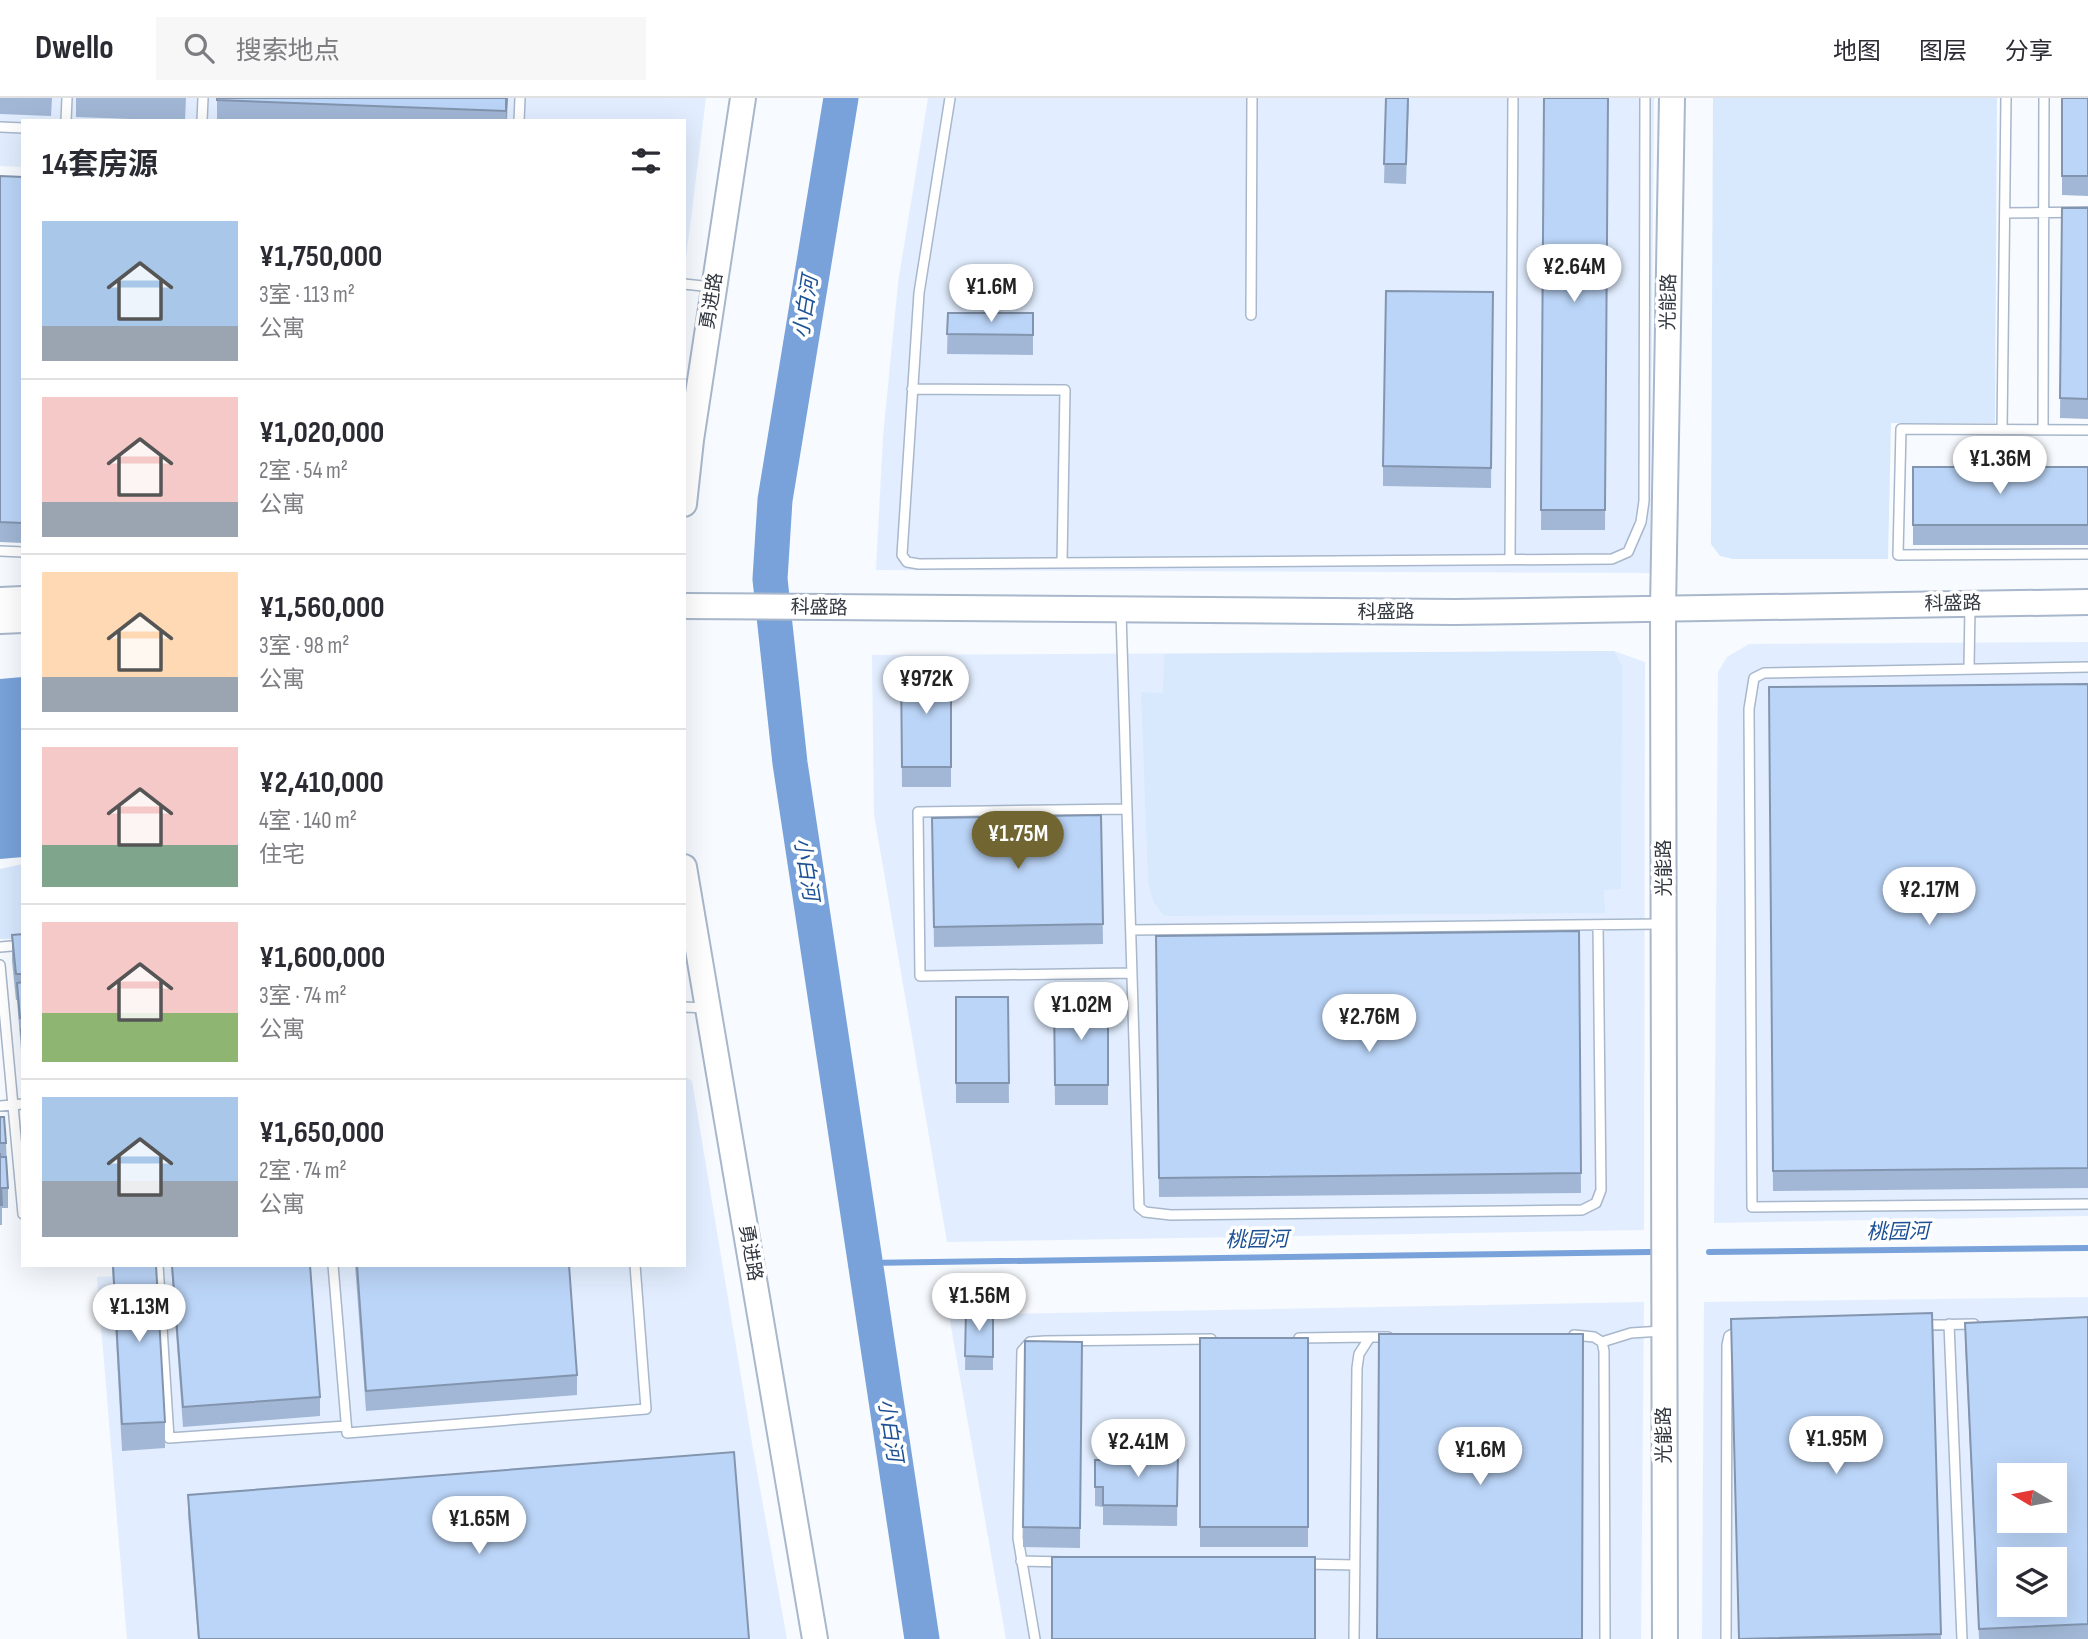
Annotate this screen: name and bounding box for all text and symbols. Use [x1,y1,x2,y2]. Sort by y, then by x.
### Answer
search box [156,17,646,80]
text: Dwello [35,28,114,68]
icon: search [180,29,218,67]
text: 搜索地点 [236,36,340,67]
text: 地图 [1833,37,1881,66]
text: 图层 [1919,37,1967,66]
text: 分享 [2005,37,2053,66]
icon: filters [627,142,665,180]
text: 14套房源 [42,147,158,183]
text: ¥1,750,000 [259,239,382,275]
pin: ¥2.64M [1517,244,1631,304]
icon: home [98,249,182,333]
text: ¥2.64M [1543,253,1605,281]
pin: ¥1.6M [942,264,1040,324]
water label: 小白河 [789,270,824,340]
street label: 勇进路 [696,271,728,331]
text: ¥1.6M [965,273,1017,301]
street label: 光能路 [1657,273,1681,331]
text: 3室 · 113 m² [259,281,355,309]
text: 公寓 [259,315,305,343]
text: ¥1,020,000 [259,415,384,451]
icon: home [98,425,182,509]
pin: ¥1.36M [1943,436,2057,496]
text: ¥1.36M [1969,445,2031,473]
text: 2室 · 54 m² [259,457,348,485]
text: 公寓 [259,491,305,519]
text: ¥1,560,000 [259,590,385,626]
street label: 科盛路 [1924,592,1982,616]
street label: 科盛路 [790,596,848,620]
icon: home [98,600,182,684]
street label: 科盛路 [1357,601,1415,624]
text: 3室 · 98 m² [259,632,349,660]
pin: ¥972K [877,656,975,716]
text: ¥972K [899,665,953,693]
text: 公寓 [259,666,305,694]
text: ¥2,410,000 [259,765,384,801]
icon: home [98,775,182,859]
text: 4室 · 140 m² [259,807,357,835]
pin: ¥1.75M [961,812,1075,871]
text: ¥1.75M [988,820,1048,848]
water label: 小白河 [789,836,824,906]
street label: 光能路 [1653,839,1676,897]
text: 住宅 [259,841,305,869]
pin: ¥2.17M [1872,868,1986,927]
text: ¥2.17M [1899,876,1959,904]
text: ¥1,600,000 [259,940,385,976]
icon: home [98,950,182,1034]
text: 3室 · 74 m² [259,982,347,1010]
pin: ¥1.02M [1024,982,1138,1042]
text: ¥1.02M [1050,991,1112,1019]
pin: ¥2.76M [1312,995,1426,1054]
text: ¥2.76M [1338,1003,1400,1031]
text: 公寓 [259,1016,305,1044]
text: ¥1,650,000 [259,1115,384,1151]
icon: home [98,1125,182,1209]
text: 2室 · 74 m² [259,1157,347,1185]
text: 公寓 [259,1191,305,1219]
water label: 桃园河 [1866,1219,1934,1245]
street label: 勇进路 [734,1223,766,1283]
water label: 桃园河 [1225,1227,1293,1253]
pin: ¥1.56M [922,1274,1036,1333]
text: ¥1.56M [948,1282,1010,1310]
pin: ¥1.13M [82,1284,196,1344]
text: ¥1.13M [109,1293,169,1321]
water label: 小白河 [873,1397,908,1467]
street label: 光能路 [1653,1406,1676,1464]
pin: ¥1.95M [1779,1416,1893,1476]
pin: ¥2.41M [1081,1420,1195,1479]
text: ¥1.95M [1805,1425,1867,1453]
text: ¥2.41M [1107,1428,1169,1456]
pin: ¥1.6M [1431,1428,1529,1487]
text: ¥1.6M [1454,1436,1506,1464]
north arrow [1997,1463,2067,1533]
map controls [1997,1463,2067,1617]
pin: ¥1.65M [422,1496,536,1556]
text: ¥1.65M [448,1505,510,1533]
button: layers [1997,1547,2067,1617]

